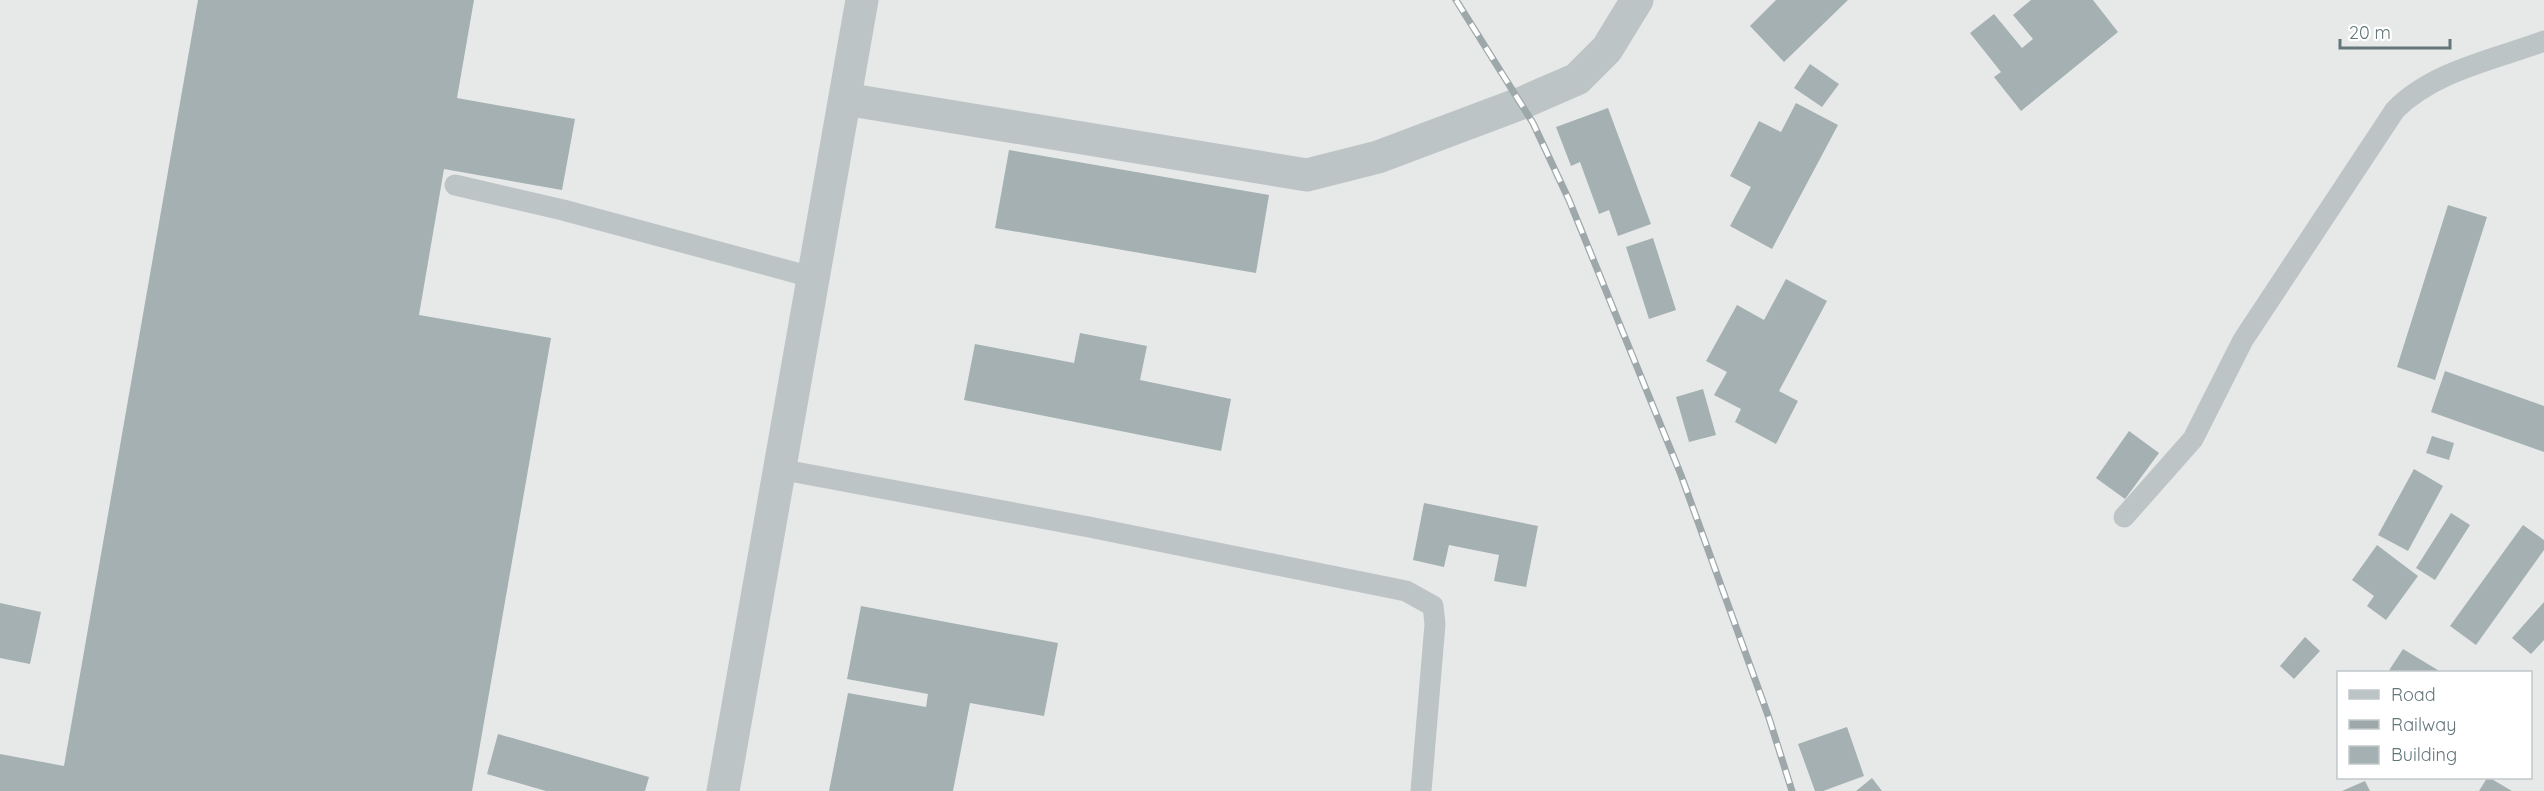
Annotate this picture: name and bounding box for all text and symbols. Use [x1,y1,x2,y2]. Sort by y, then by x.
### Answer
scale bar [2340,12,2450,50]
text: 20 m [2349,21,2391,44]
legend [2337,671,2532,779]
text: Road [2391,683,2436,706]
text: Railway [2391,713,2457,736]
text: Building [2391,743,2457,766]

